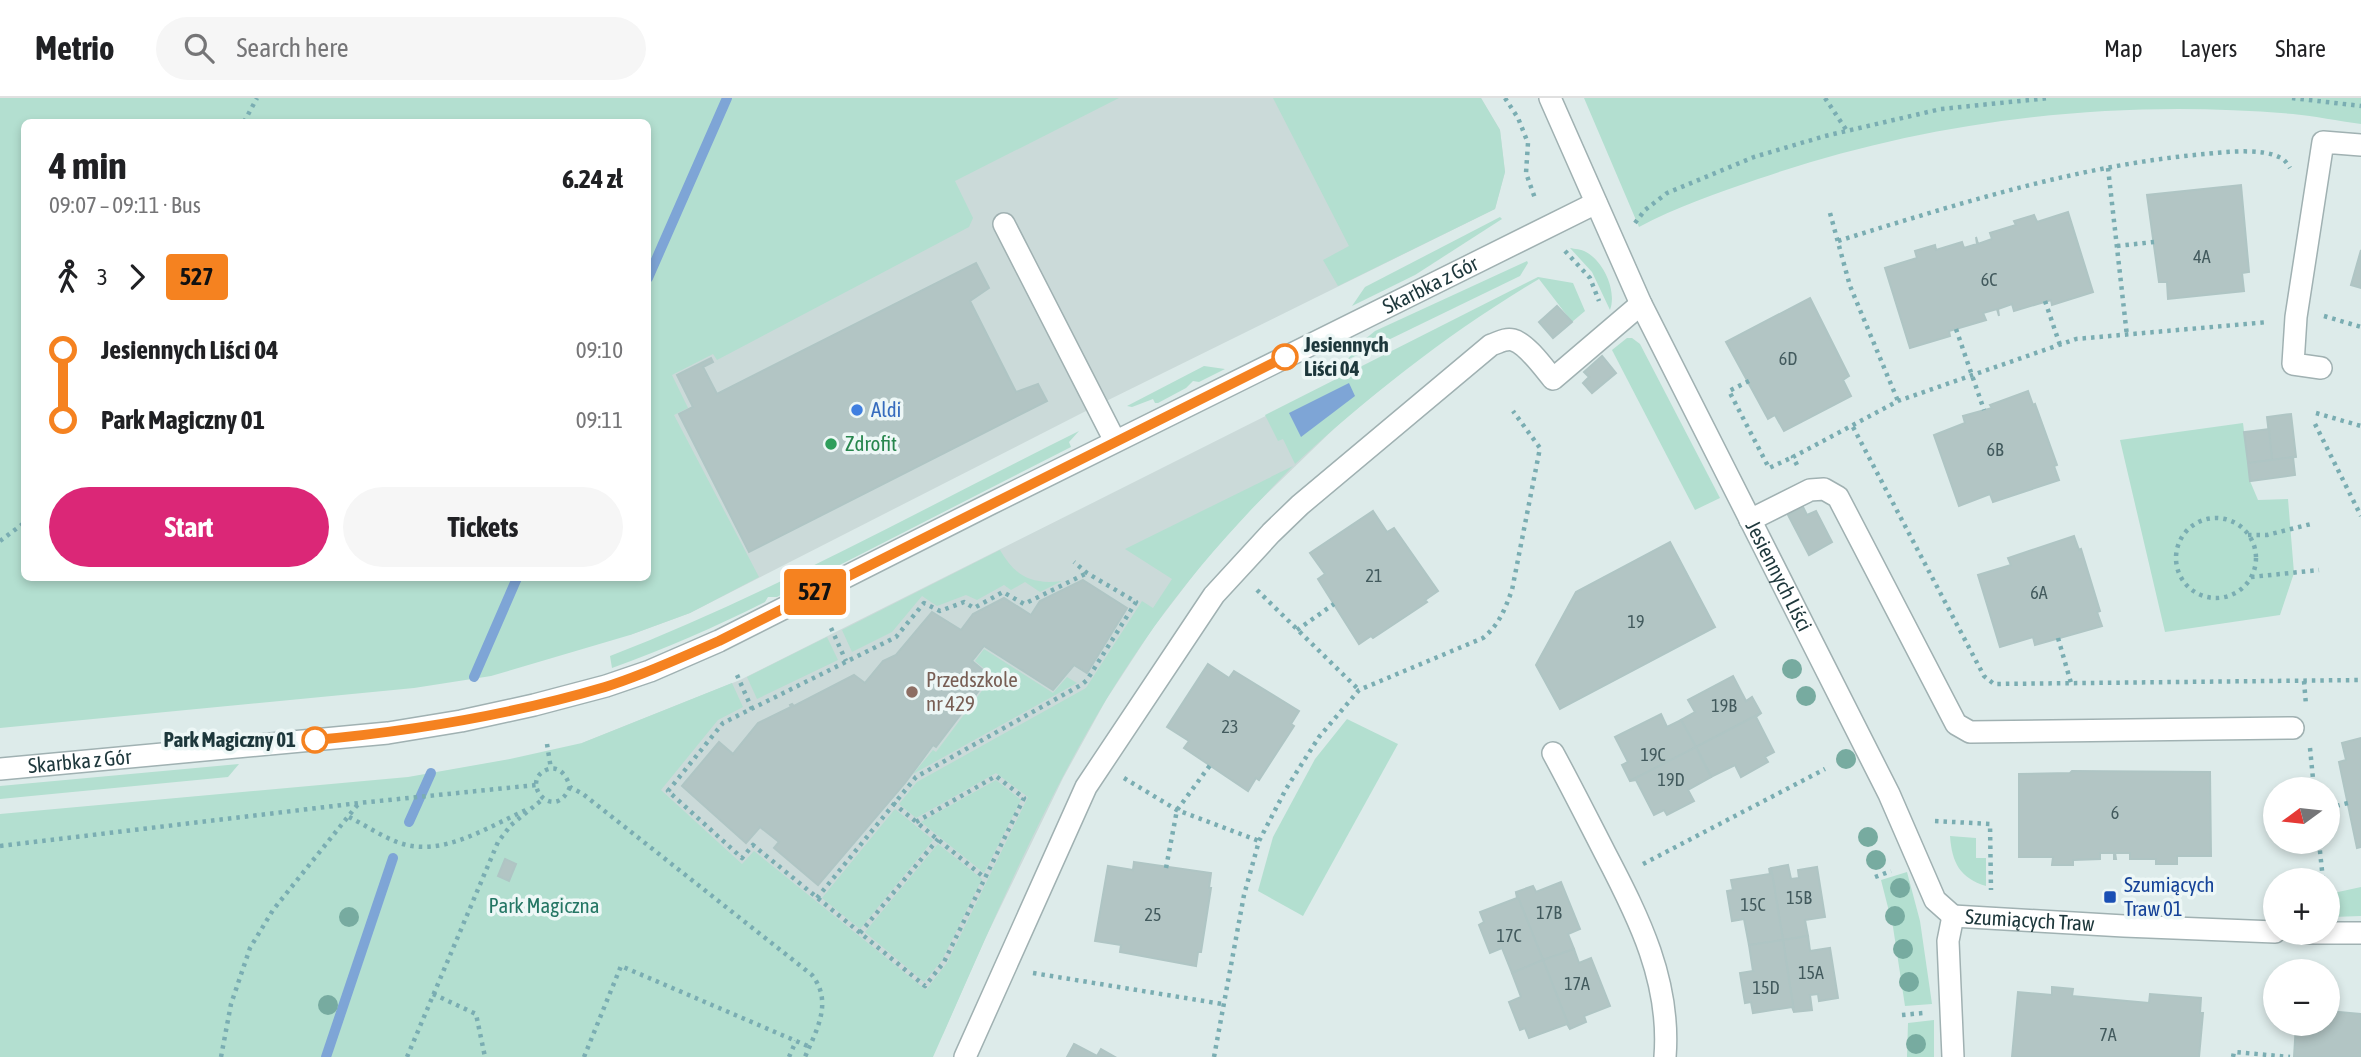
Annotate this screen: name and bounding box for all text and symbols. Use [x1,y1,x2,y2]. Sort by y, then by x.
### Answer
search box [156,17,646,80]
text: Metrio [35,29,114,67]
icon: search [180,29,218,67]
text: Search here [236,33,349,63]
text: Map [2104,35,2143,62]
text: Layers [2181,35,2237,62]
text: Share [2275,35,2326,62]
text: 4 min [49,144,127,187]
text: 6.24 zł [562,164,623,194]
text: 09:07 – 09:11 · Bus [49,192,201,218]
house number: 4A [2193,246,2211,267]
street label: Skarbka z Gór [1378,250,1482,318]
icon: walk [49,258,87,296]
icon: forward [118,258,156,296]
text: 527 [180,263,214,290]
text: 3 [97,264,108,290]
house number: 6C [1981,269,1997,290]
place label: Jesiennych Liści 04 [1303,332,1389,380]
text: Jesiennych Liści 04 [101,335,278,365]
text: 09:10 [576,337,623,363]
marker: Jesiennych Liści 04 [1272,344,1298,370]
house number: 6D [1779,348,1797,369]
place label: Aldi [871,397,901,421]
marker: Aldi [849,402,865,418]
text: Park Magiczny 01 [101,405,265,435]
text: 09:11 [576,407,623,433]
place label: Zdrofit [845,431,897,455]
marker: Zdrofit [823,436,839,452]
house number: 6B [1987,439,2004,460]
button: Start [49,487,329,567]
button: Tickets [343,487,623,567]
street label: Jesiennych Liści [1742,516,1818,635]
house number: 21 [1366,565,1382,586]
line badge: 527 [775,569,855,615]
text: 527 [798,578,832,605]
house number: 6A [2030,582,2048,603]
house number: 19 [1628,611,1644,632]
place label: Przedszkole nr 429 [926,667,1018,715]
marker: Przedszkole nr 429 [904,684,920,700]
house number: 19B [1711,695,1737,716]
house number: 23 [1222,716,1238,737]
place label: Park Magiczny 01 [164,727,296,751]
marker: Park Magiczny 01 [302,727,328,753]
street label: Skarbka z Gór [27,744,133,777]
house number: 19C [1640,744,1666,765]
house number: 19D [1658,769,1685,790]
north arrow [2263,777,2340,854]
map controls [2263,777,2340,1036]
house number: 6 [2111,802,2119,823]
button: + [2263,868,2340,945]
place label: Szumiących Traw 01 [2124,872,2214,920]
house number: 15B [1786,887,1812,908]
marker: Szumiących Traw 01 [2102,889,2118,905]
park label: Park Magiczna [489,893,599,917]
house number: 15C [1740,894,1766,915]
house number: 17B [1536,902,1562,923]
house number: 25 [1145,904,1161,925]
street label: Szumiących Traw [1965,904,2096,935]
house number: 17C [1496,925,1522,946]
button: − [2263,959,2340,1036]
house number: 15A [1798,962,1824,983]
house number: 17A [1564,973,1590,994]
house number: 15D [1753,977,1780,998]
house number: 7A [2099,1024,2117,1045]

